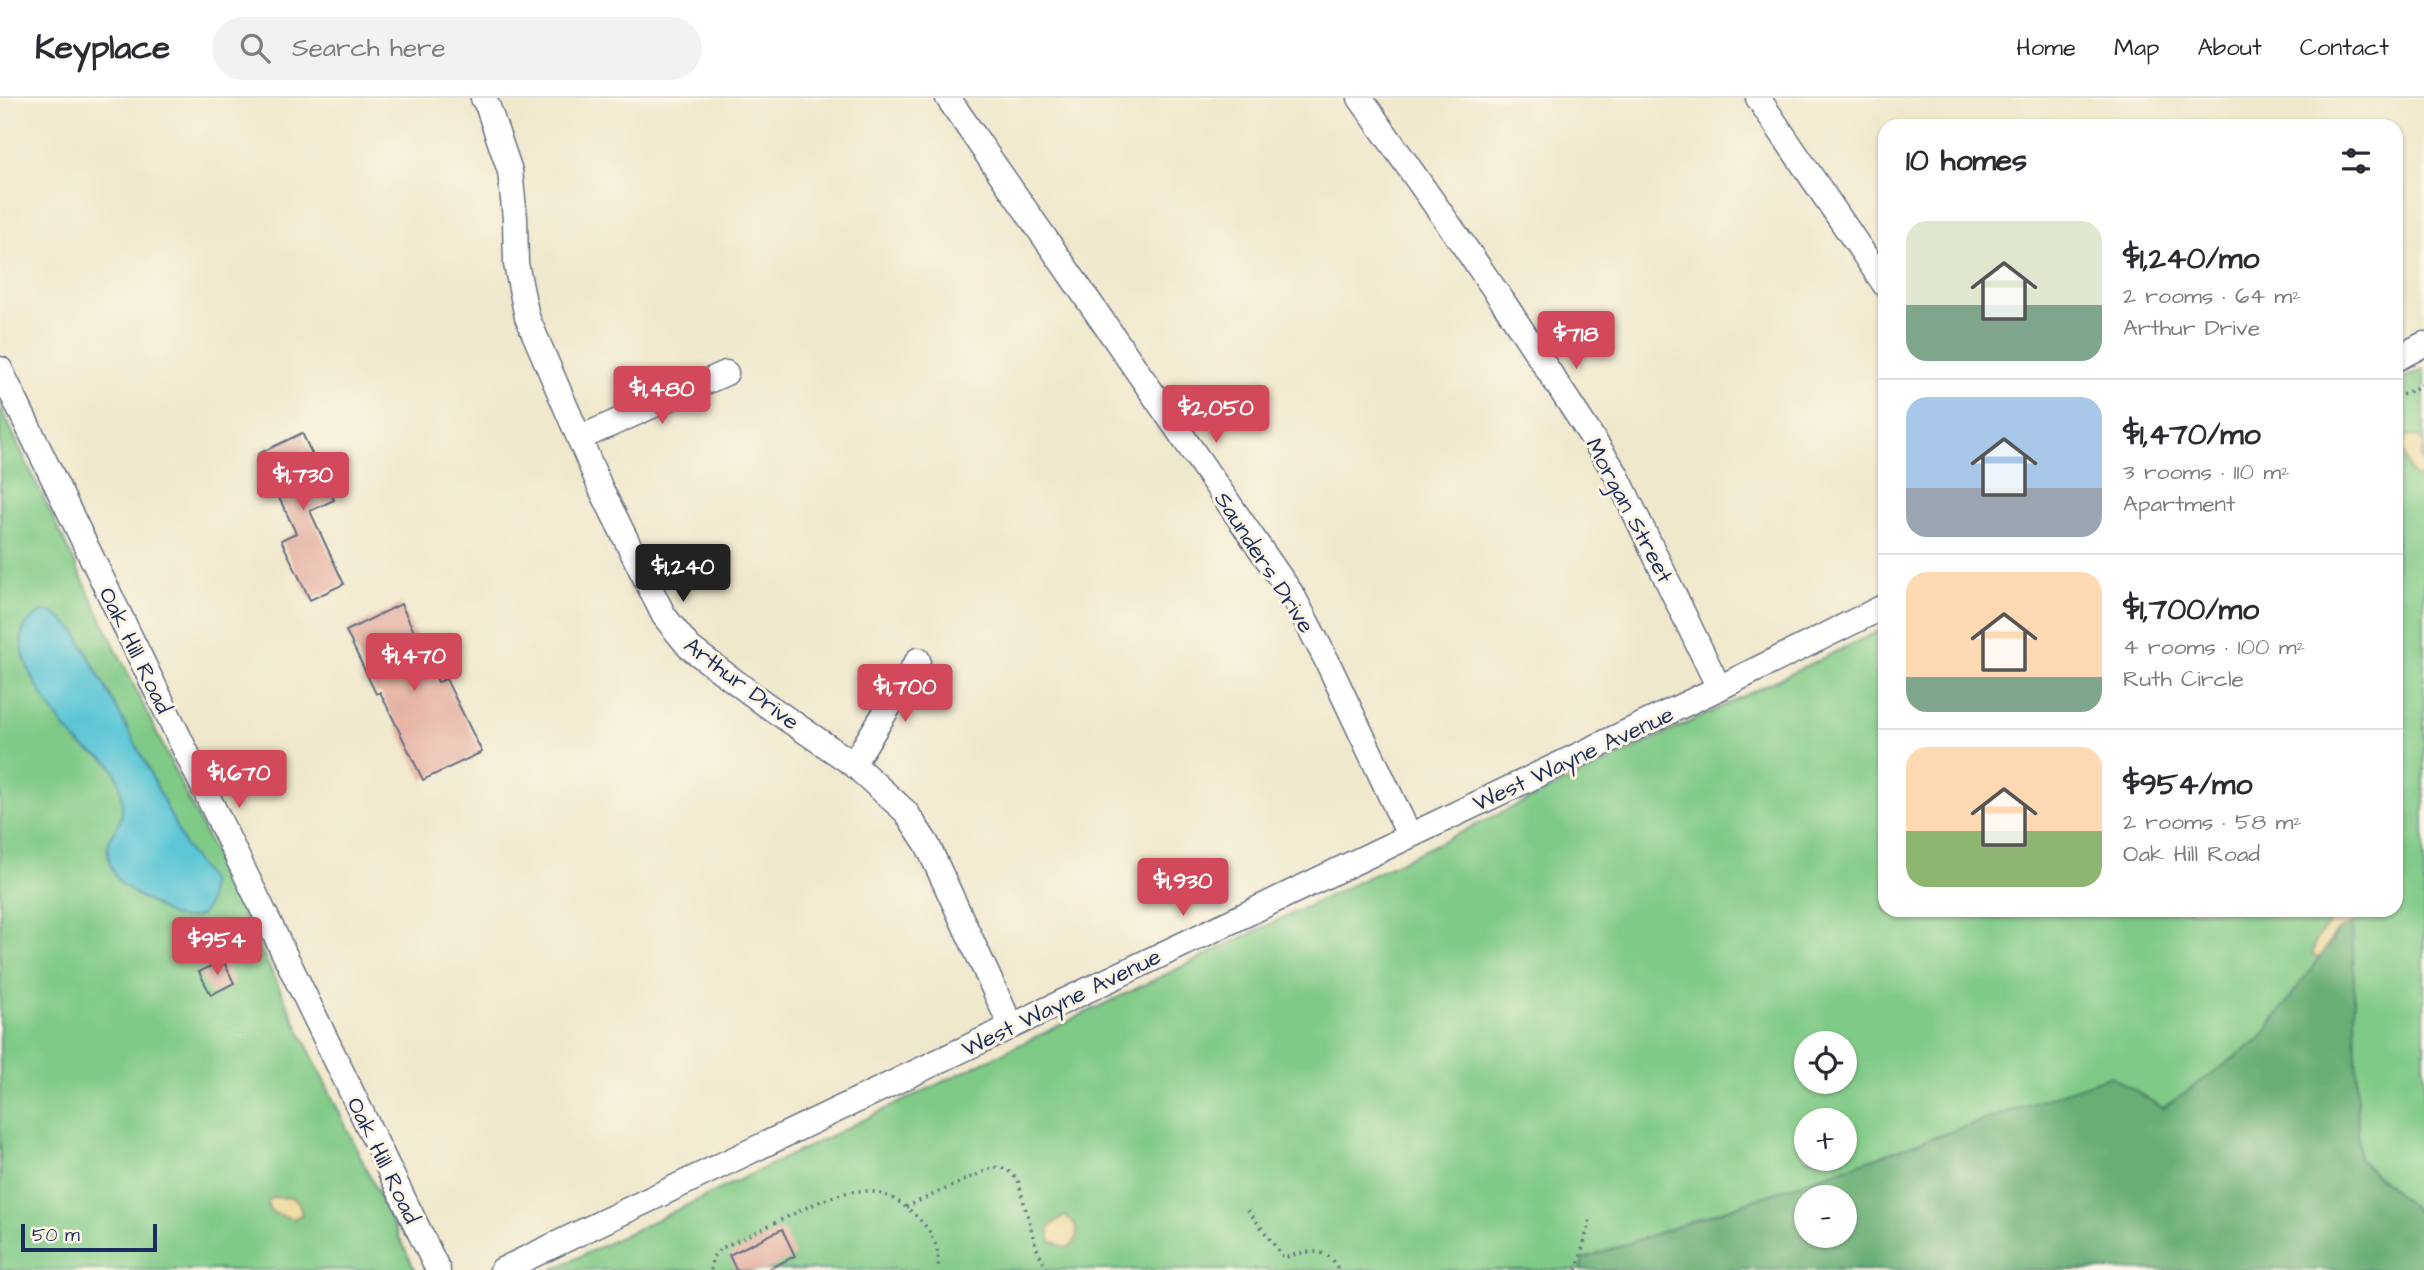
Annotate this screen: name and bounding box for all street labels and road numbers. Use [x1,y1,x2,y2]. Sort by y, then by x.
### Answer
street label: Morgan Street [1577,432,1681,590]
street label: Saunders Drive [1206,486,1322,640]
street label: Oak Hill Road [91,582,180,719]
street label: Arthur Drive [677,630,806,738]
street label: West Wayne Avenue [1468,698,1679,820]
street label: West Wayne Avenue [956,941,1167,1066]
street label: Oak Hill Road [339,1092,428,1229]

